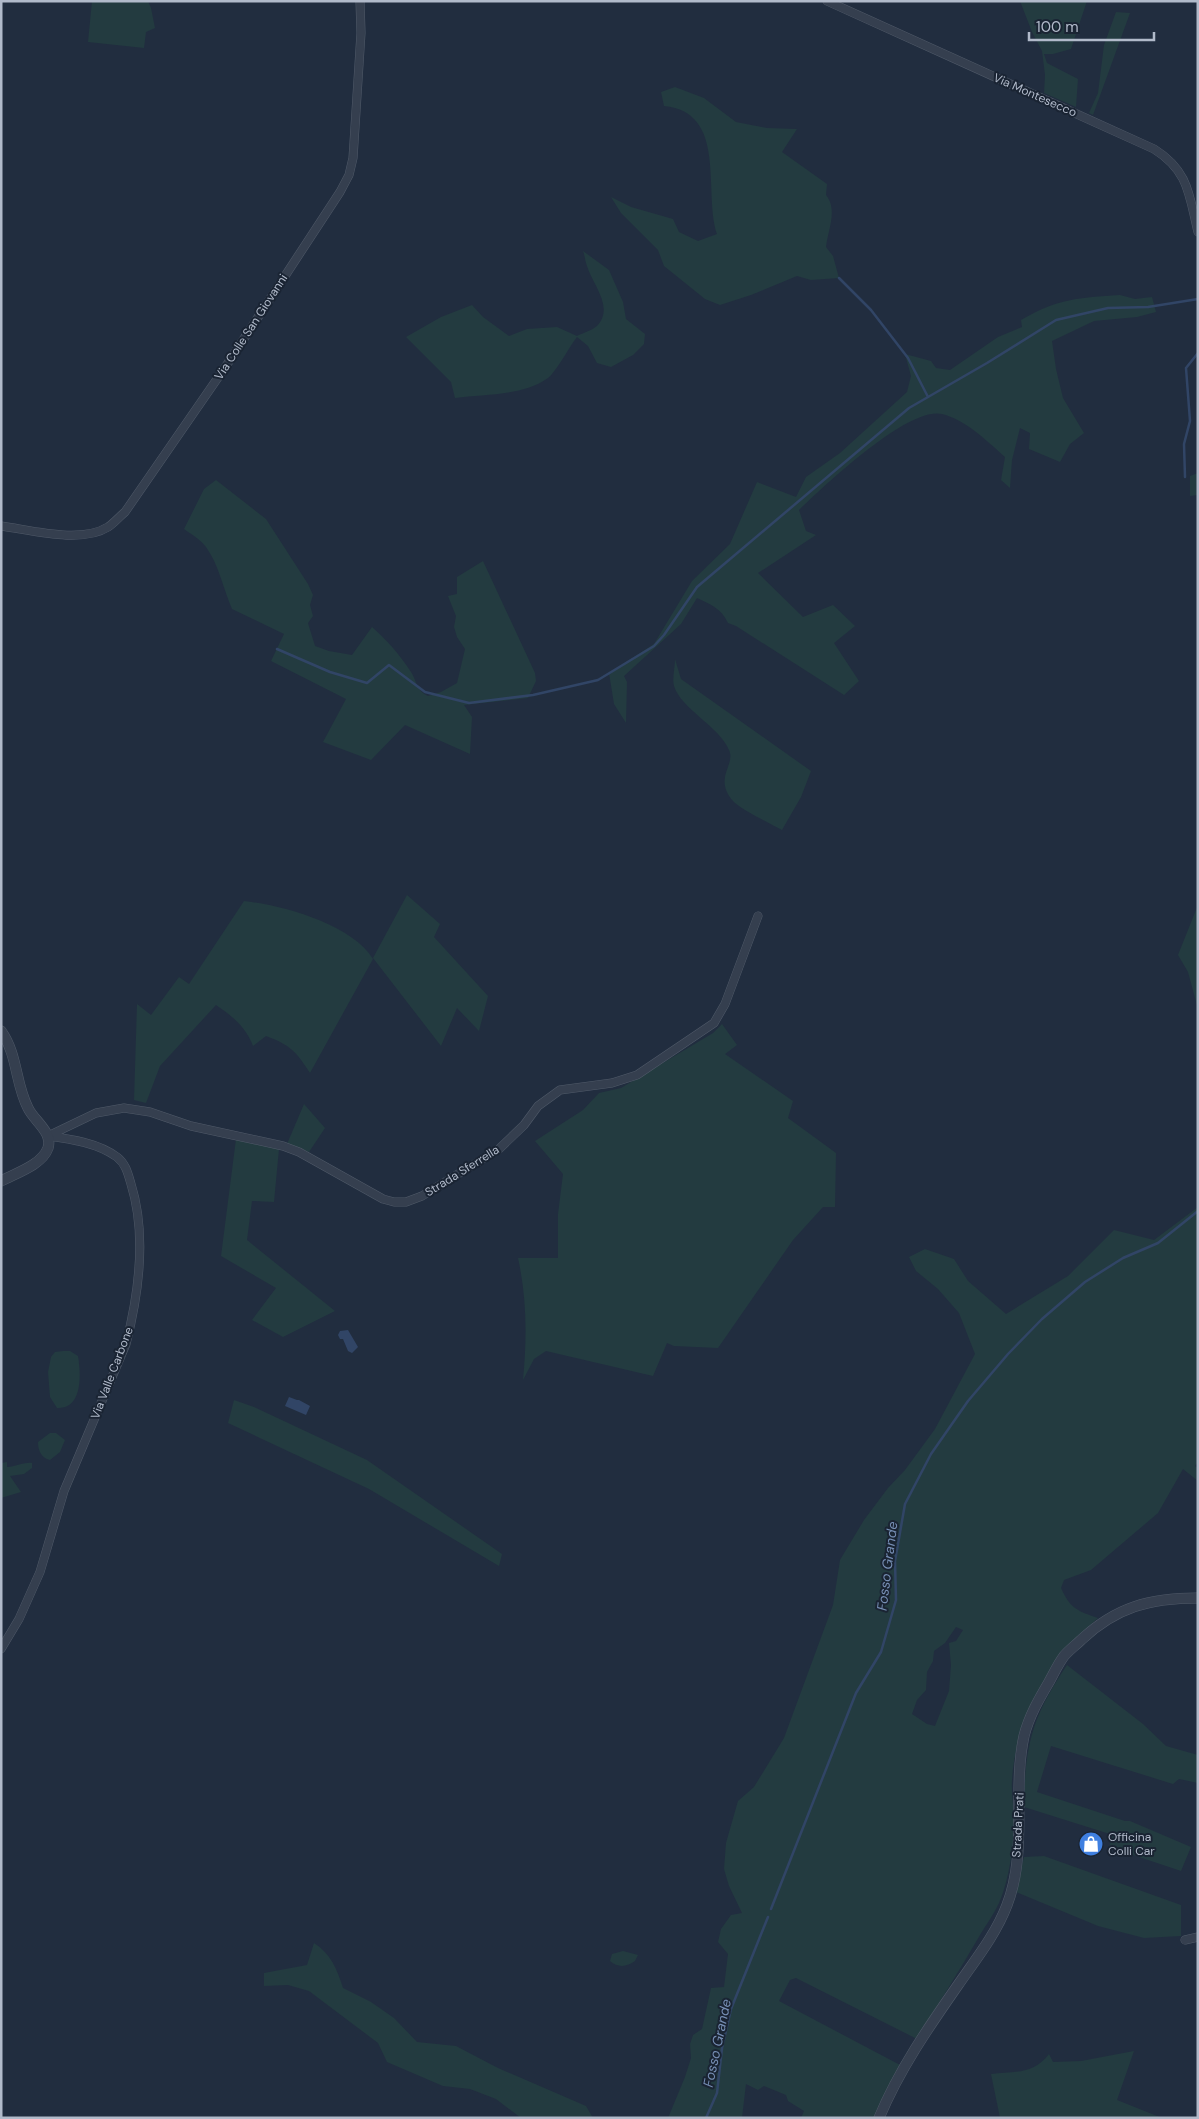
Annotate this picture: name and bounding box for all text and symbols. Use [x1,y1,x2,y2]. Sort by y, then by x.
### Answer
scale bar [1029,10,1154,42]
text: 100 m [1036,17,1079,37]
street label: Via Montesecco [991,69,1079,121]
street label: Via Colle San Giovanni [211,271,291,383]
street label: Strada Sferrella [422,1142,502,1200]
street label: Via Valle Carbone [87,1324,137,1422]
water label: Fosso Grande [873,1520,901,1612]
street label: Strada Prati [1008,1792,1028,1858]
place label: Officina Colli Car [1108,1829,1155,1859]
shop icon: Officina Colli Car [1078,1831,1104,1857]
water label: Fosso Grande [699,1997,735,2089]

